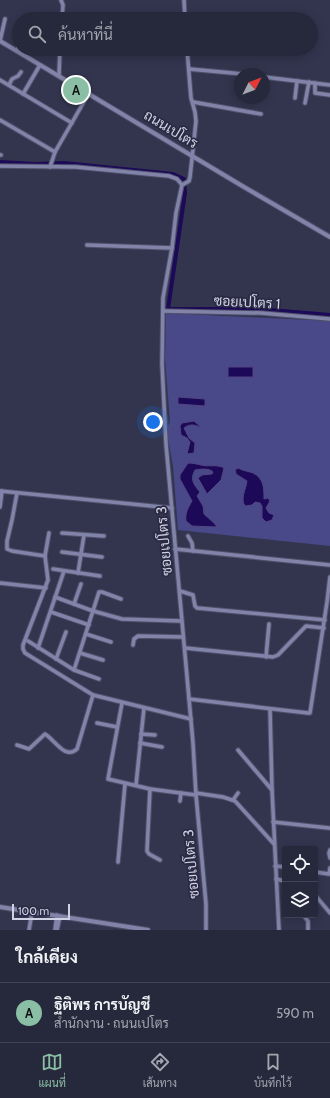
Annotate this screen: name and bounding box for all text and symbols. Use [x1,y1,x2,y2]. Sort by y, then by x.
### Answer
search box [12,12,318,56]
icon: search [26,23,48,45]
text: ค้นหาที่นี่ [58,26,113,44]
north arrow [234,68,270,104]
pin: A [63,75,89,105]
street label: ถนนเปโตร [141,106,202,152]
street label: ซอยเปโตร 1 [213,291,281,313]
your location [143,412,163,432]
street label: ซอยเปโตร 3 [152,506,176,576]
street label: ซอยเปโตร 3 [179,829,203,899]
map controls [282,846,318,918]
button: locate [282,846,318,882]
button: layers [282,882,318,918]
scale bar [12,902,70,921]
text: 100 m [18,904,49,918]
text: ใกล้เคียง [16,947,78,967]
text: ฐิติพร การบัญชี [54,996,150,1014]
text: A [25,1005,33,1021]
text: 590 m [276,1005,314,1021]
text: สำนักงาน · ถนนเปโตร [54,1015,169,1031]
tab: แผนที่ [38,1051,66,1090]
tab: เส้นทาง [143,1051,177,1090]
tab: บันทึกไว้ [254,1051,292,1090]

